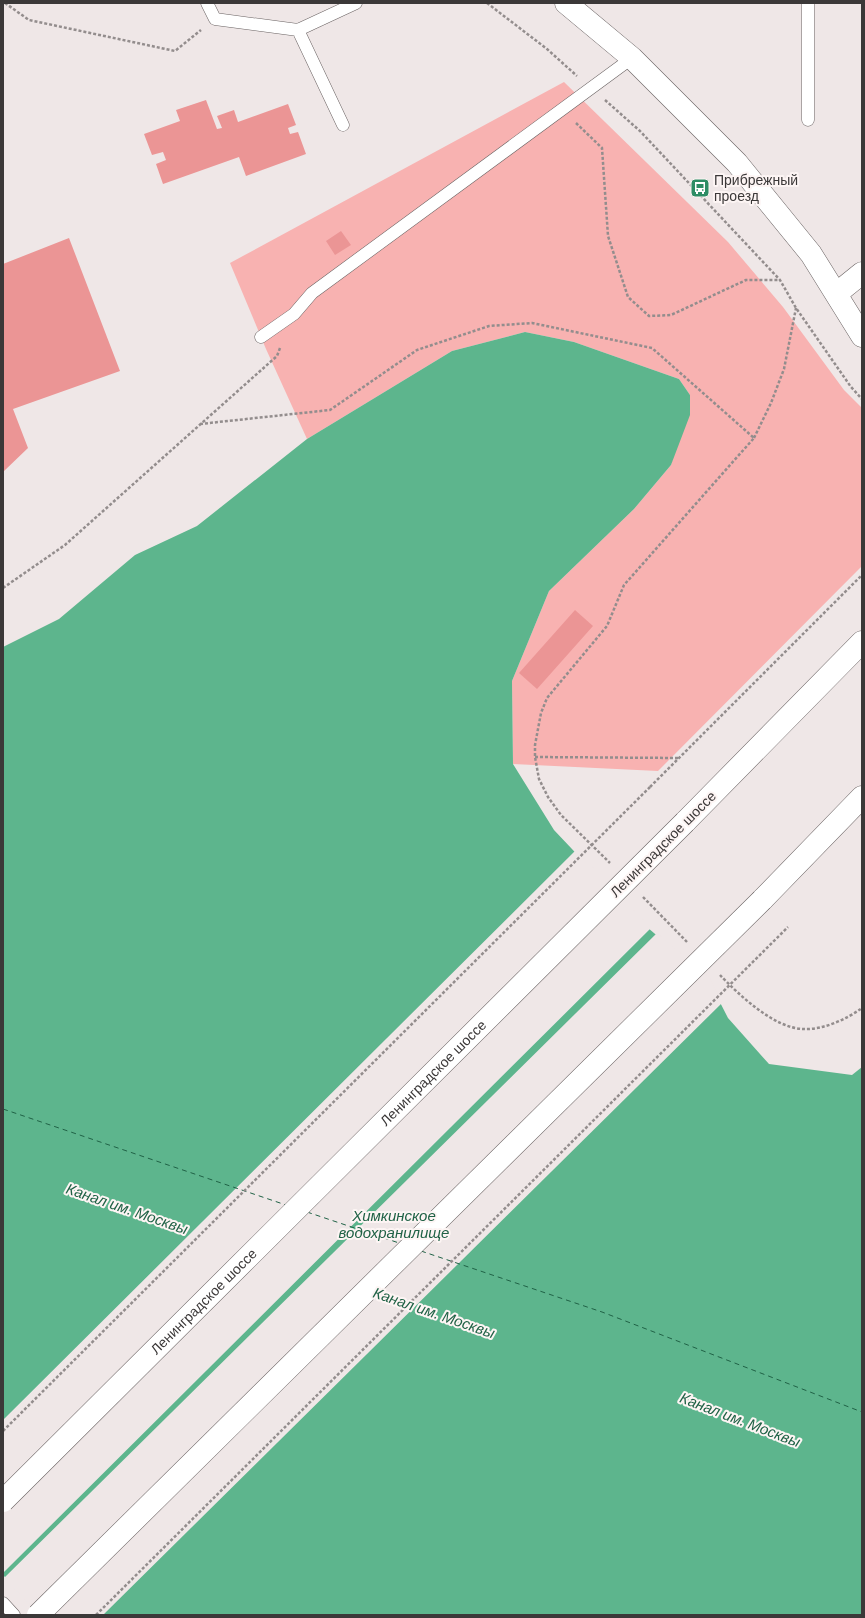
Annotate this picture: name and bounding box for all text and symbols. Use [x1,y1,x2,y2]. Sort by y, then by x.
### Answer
place label: Прибрежный проезд [714,172,798,204]
bus stop icon: Прибрежный проезд [689,177,711,199]
street label: Ленинградское шоссе [607,788,719,900]
street label: Ленинградское шоссе [377,1017,490,1129]
water label: Канал им. Москвы [64,1180,190,1237]
water label: Химкинское водохранилище [339,1207,449,1241]
street label: Ленинградское шоссе [147,1245,260,1357]
water label: Канал им. Москвы [371,1284,497,1341]
water label: Канал им. Москвы [678,1389,803,1450]

